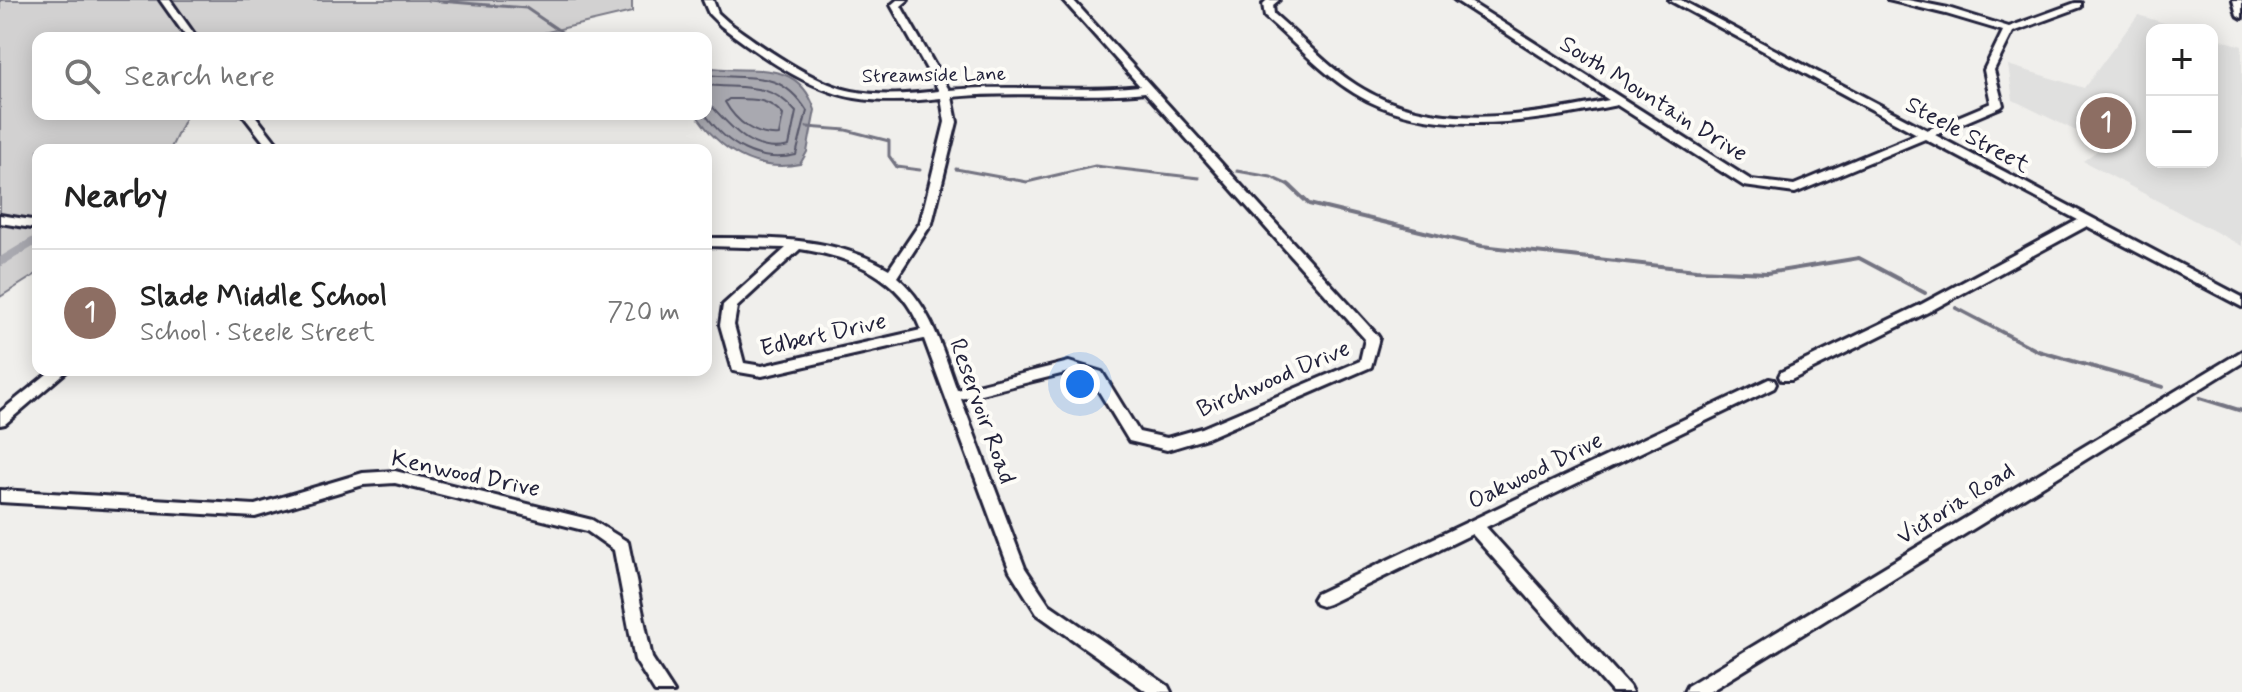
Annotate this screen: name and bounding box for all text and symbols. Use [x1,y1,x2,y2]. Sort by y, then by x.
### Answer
map controls [2146,24,2218,168]
button: + [2146,24,2218,96]
street label: South Mountain Drive [1553,29,1753,170]
search box [32,32,712,120]
icon: search [60,54,104,98]
text: Search here [124,57,275,96]
street label: Streamside Lane [862,61,1006,90]
street label: Steele Street [1900,90,2035,181]
pin: 1 [2080,93,2132,153]
button: − [2146,96,2218,168]
text: Nearby [64,174,168,219]
text: Slade Middle School [140,277,387,316]
text: 1 [84,296,96,330]
text: 720 m [607,296,680,330]
street label: Edbert Drive [757,306,889,365]
text: School · Steele Street [140,316,375,350]
street label: Birchwood Drive [1192,333,1355,426]
street label: Reservoir Road [941,335,1022,488]
your location [1060,364,1100,404]
street label: Oakwood Drive [1463,425,1608,517]
street label: Kenwood Drive [388,444,543,505]
street label: Victoria Road [1891,456,2020,553]

